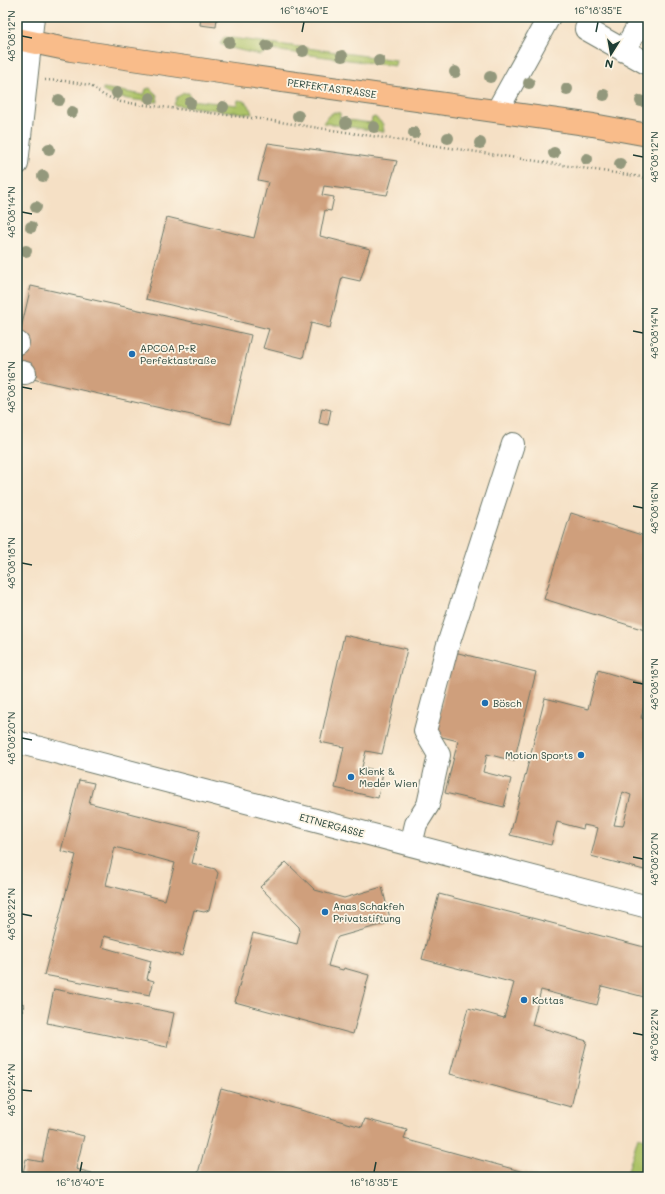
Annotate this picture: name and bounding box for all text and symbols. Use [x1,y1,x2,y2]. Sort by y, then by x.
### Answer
text: 16°18'40"E [280,3,328,17]
text: 16°18'35"E [574,3,622,17]
text: 48°08'12"N [4,10,18,62]
north arrow [591,34,631,74]
text: N [603,56,615,72]
street label: PERFEKTASTRASSE [287,75,378,101]
text: 48°08'12"N [647,131,661,183]
text: 48°08'14"N [4,186,18,238]
text: 48°08'14"N [647,307,661,359]
place label: APCOA P+R Perfektastraße [140,341,216,367]
marker: APCOA P+R Perfektastraße [127,349,137,359]
text: 48°08'16"N [4,361,18,413]
text: 48°08'16"N [647,482,661,534]
text: 48°08'18"N [4,537,18,589]
text: 48°08'18"N [647,658,661,710]
place label: Bösch [493,696,522,710]
marker: Bösch [480,698,490,708]
text: 48°08'20"N [4,712,18,764]
place label: Motion Sports [505,748,573,762]
marker: Motion Sports [576,750,586,760]
place label: Klenk & Meder Wien [359,764,417,790]
marker: Klenk & Meder Wien [346,772,356,782]
street label: EITNERGASSE [298,810,366,840]
text: 48°08'20"N [647,833,661,885]
text: 48°08'22"N [4,888,18,940]
place label: Anas Schakfeh Privatstiftung [333,899,405,925]
marker: Anas Schakfeh Privatstiftung [320,907,330,917]
place label: Kottas [532,993,564,1007]
marker: Kottas [519,995,529,1005]
text: 48°08'22"N [647,1009,661,1061]
text: 48°08'24"N [4,1064,18,1116]
text: 16°18'40"E [56,1175,104,1189]
text: 16°18'35"E [350,1175,398,1189]

